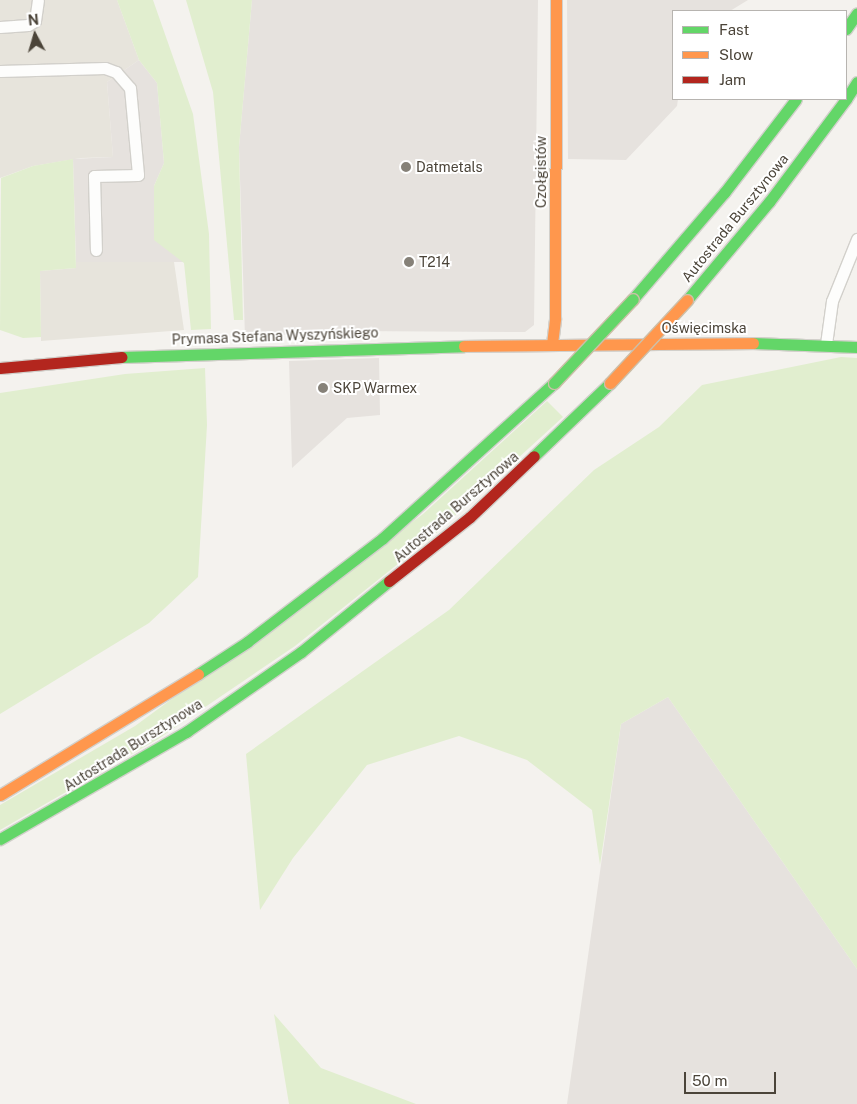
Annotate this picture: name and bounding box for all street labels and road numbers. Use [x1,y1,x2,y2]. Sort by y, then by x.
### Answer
street label: Czołgistów [533,136,549,208]
street label: Autostrada Bursztynowa [678,151,792,285]
street label: Oświęcimska [661,320,747,336]
street label: Prymasa Stefana Wyszyńskiego [171,324,379,348]
street label: Autostrada Bursztynowa [390,448,522,566]
street label: Autostrada Bursztynowa [61,695,205,795]

